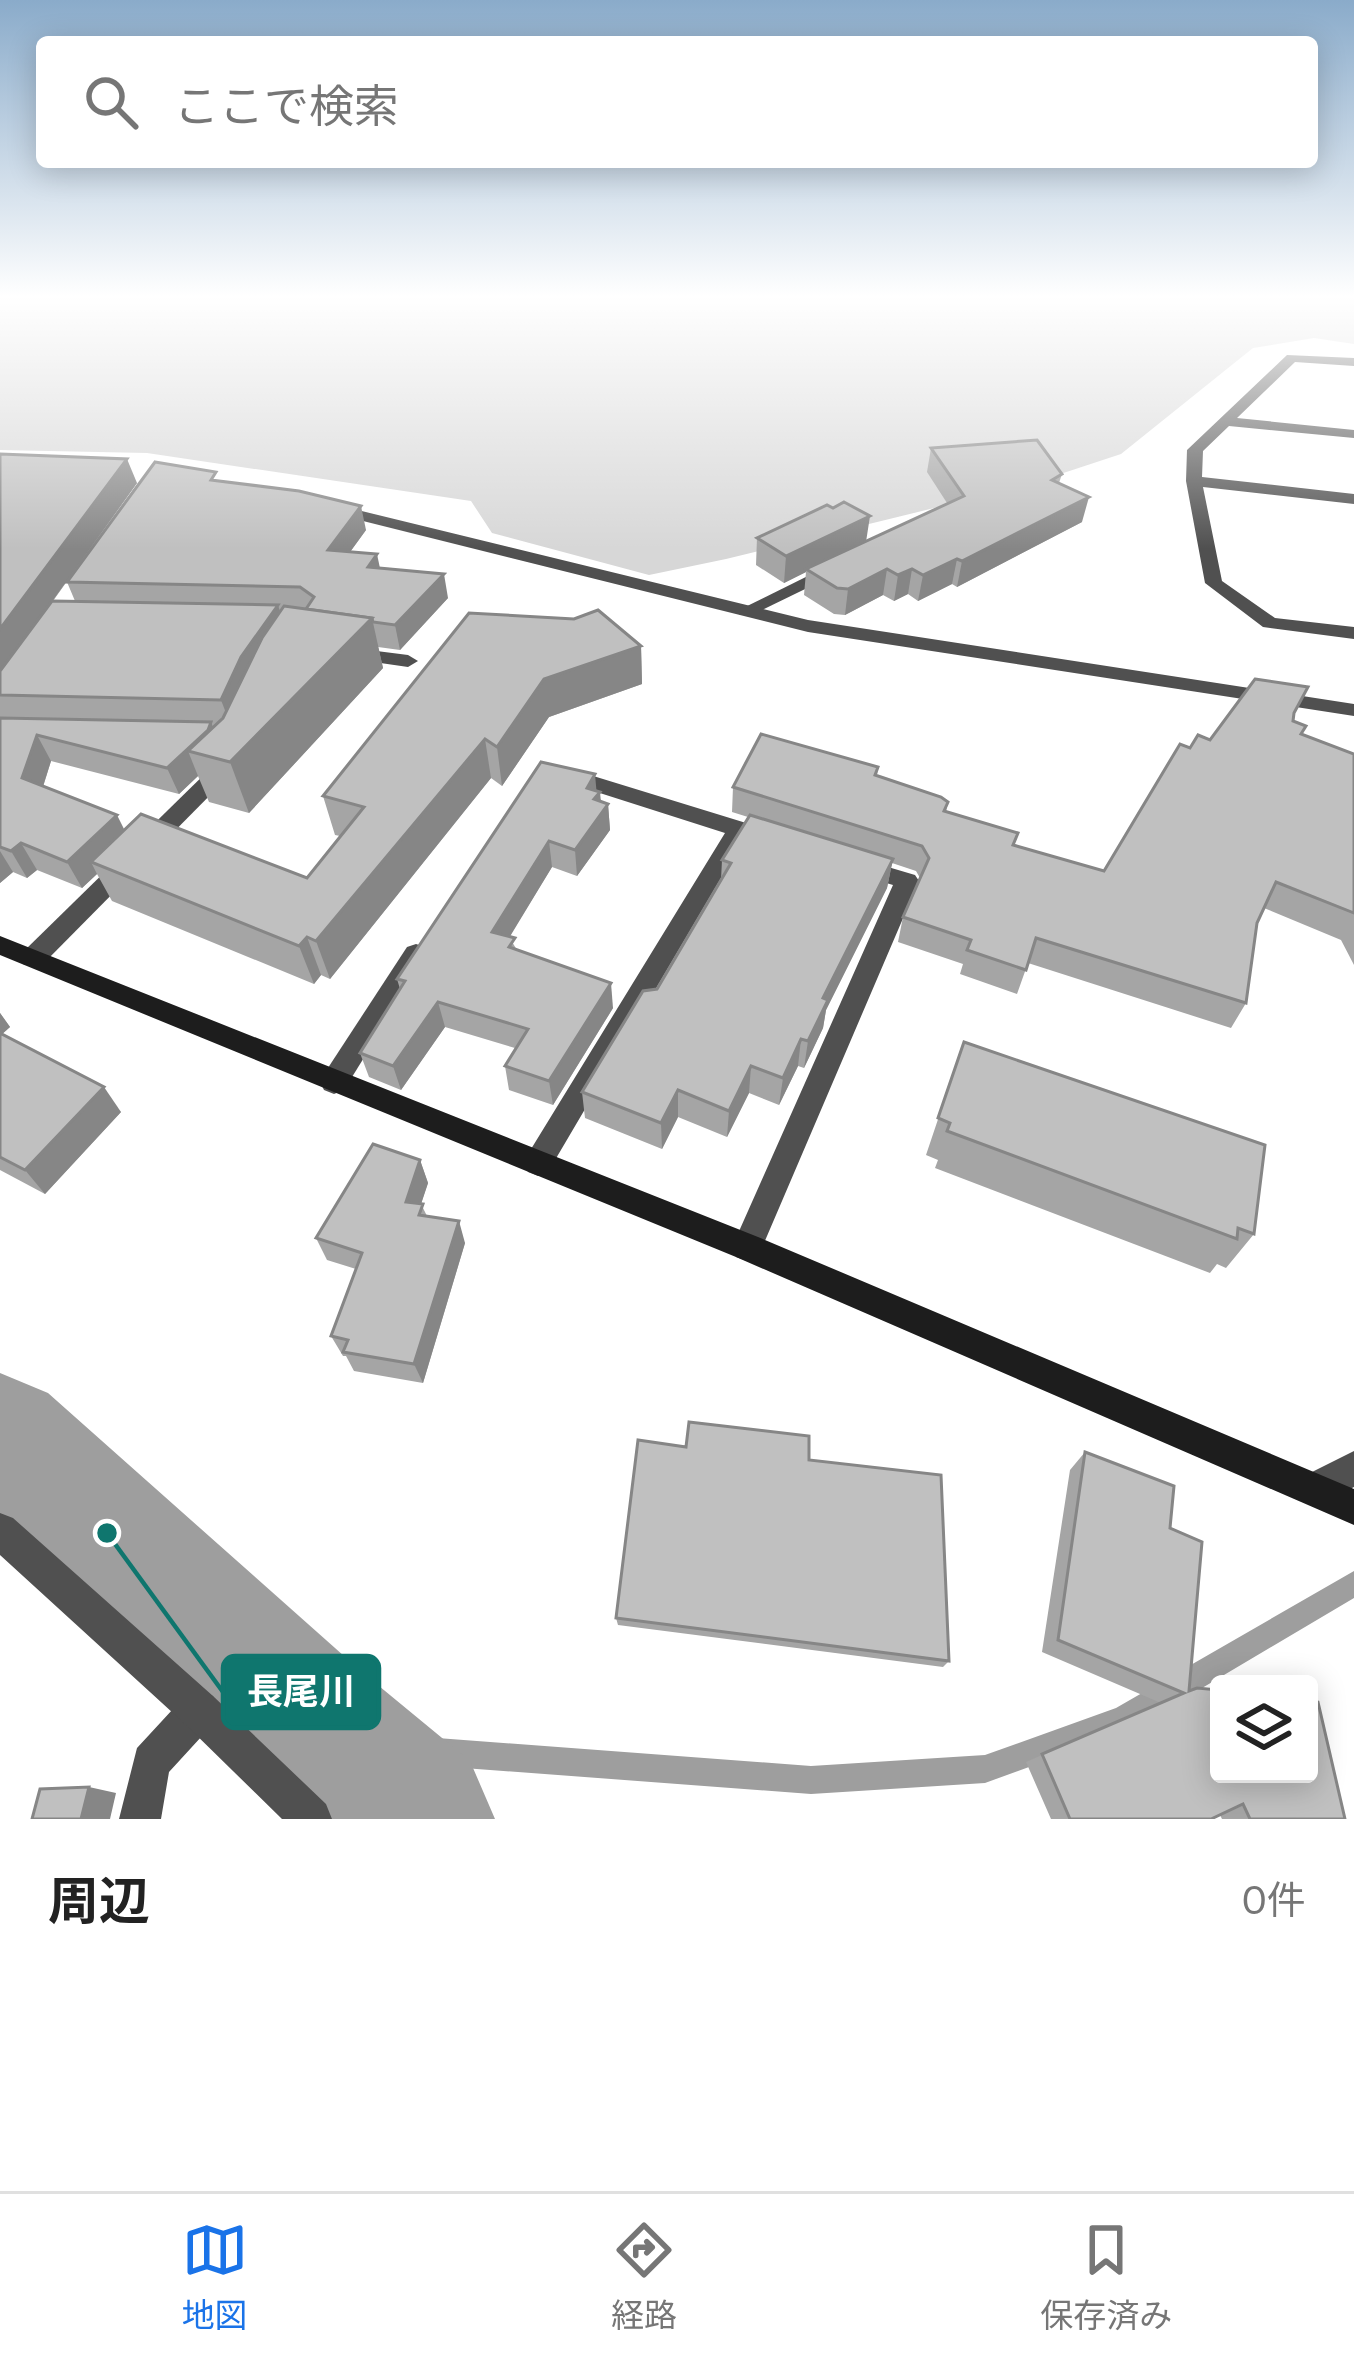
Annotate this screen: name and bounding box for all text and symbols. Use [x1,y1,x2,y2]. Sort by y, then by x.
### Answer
search box [36,36,1318,168]
icon: search [78,69,144,135]
text: ここで検索 [174,76,399,131]
callout: 長尾川 [223,1656,379,1728]
text: 長尾川 [247,1667,355,1711]
map controls [1210,1675,1318,1783]
button: layers [1210,1675,1318,1783]
text: 周辺 [48,1867,150,1930]
text: 0件 [1242,1874,1306,1922]
tab: 地図 [182,2217,248,2337]
tab: 経路 [611,2217,677,2337]
tab: 保存済み [1040,2217,1172,2337]

